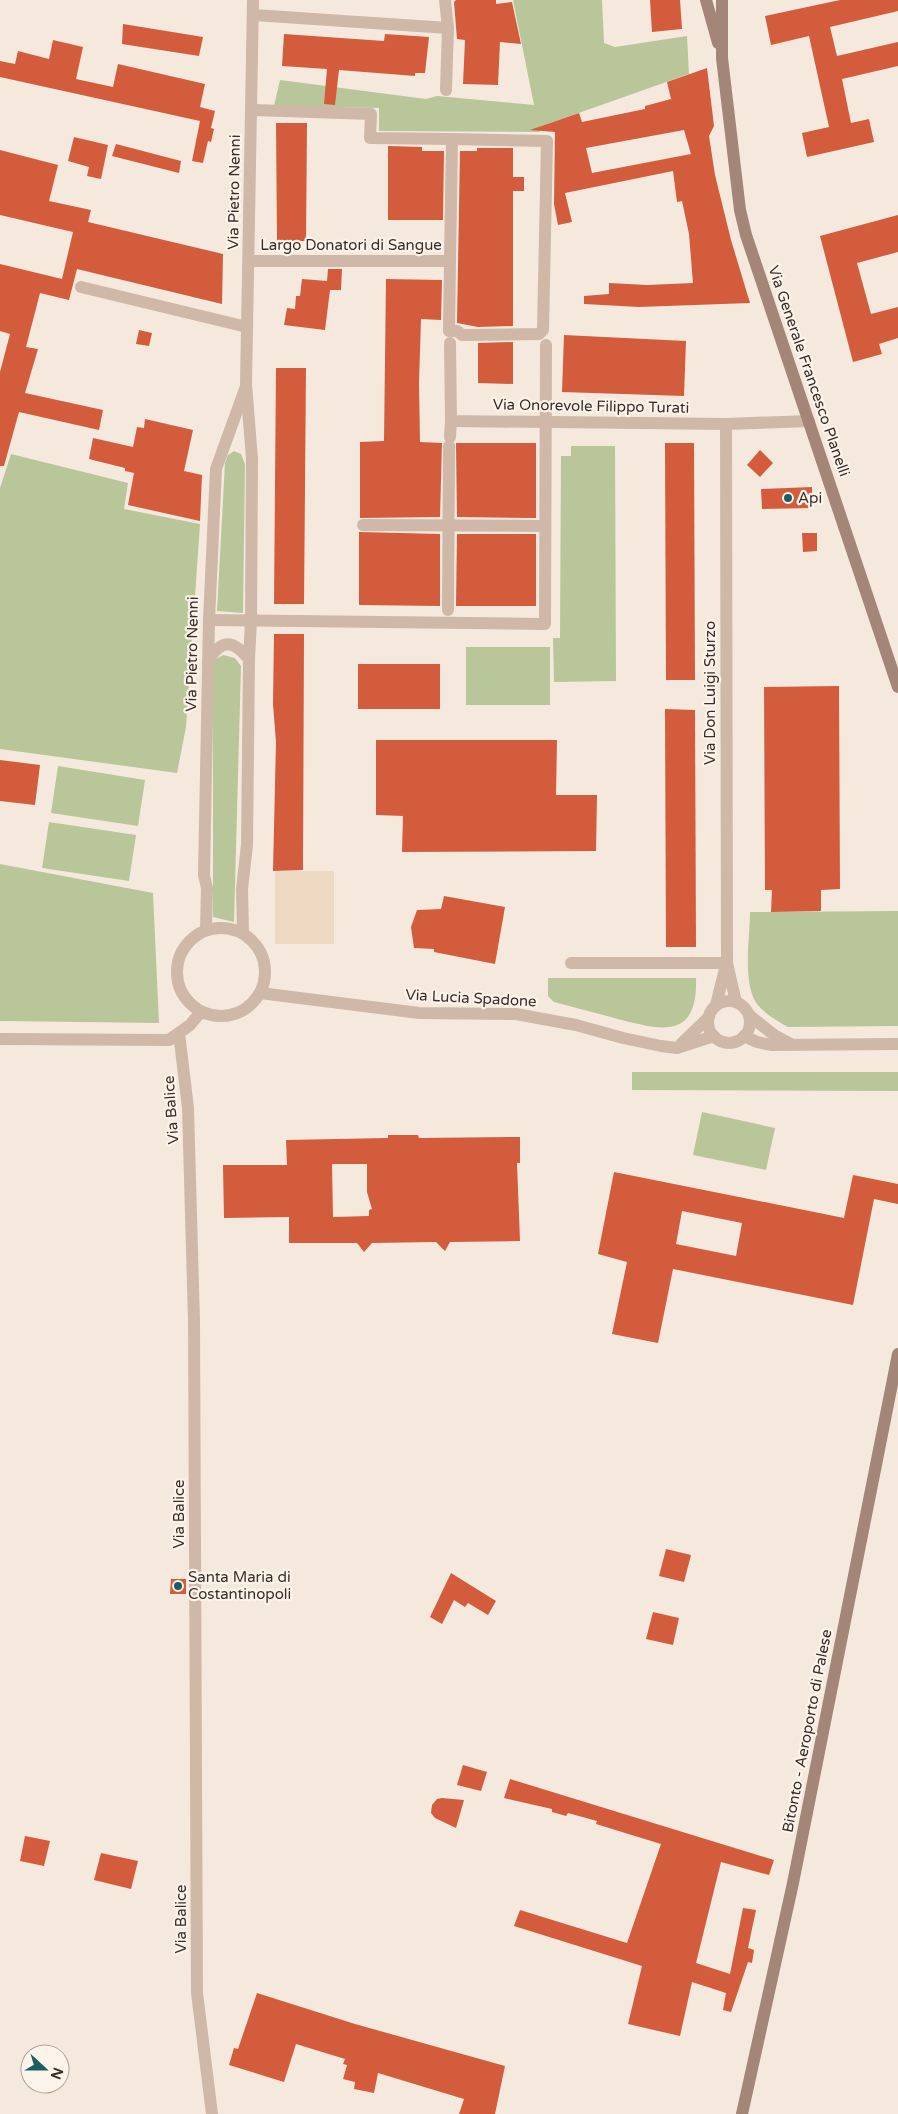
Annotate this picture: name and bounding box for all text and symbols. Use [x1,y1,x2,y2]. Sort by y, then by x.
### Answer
street label: Via Pietro Nenni [224,134,244,250]
street label: Largo Donatori di Sangue [260,236,442,254]
street label: Via Generale Francesco Planelli [764,263,854,479]
street label: Via Onorevole Filippo Turati [493,395,689,417]
place label: Api [798,489,822,507]
marker: Api [782,492,794,504]
street label: Via Pietro Nenni [182,596,202,712]
street label: Via Don Luigi Sturzo [701,621,719,765]
street label: Via Lucia Spadone [405,986,537,1010]
street label: Via Balice [160,1075,182,1145]
street label: Via Balice [170,1479,188,1549]
place label: Santa Maria di Costantinopoli [188,1568,291,1603]
marker: Santa Maria di Costantinopoli [172,1580,184,1592]
street label: Bitonto - Aeroporto di Palese [778,1628,836,1834]
street label: Via Balice [172,1884,190,1954]
north arrow [20,2044,70,2094]
text: N [47,2065,67,2082]

